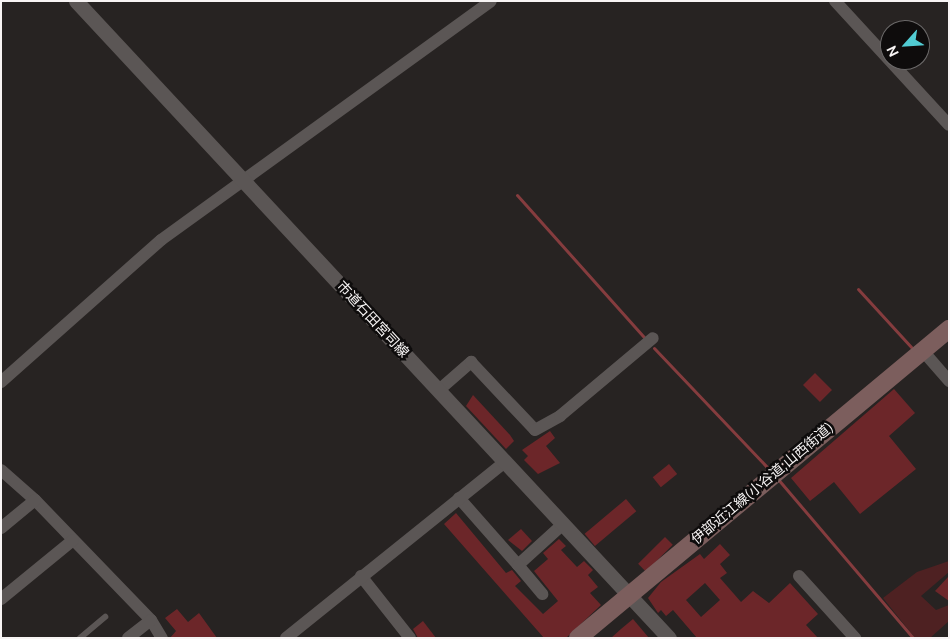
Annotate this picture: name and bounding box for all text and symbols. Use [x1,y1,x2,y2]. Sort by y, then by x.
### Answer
north arrow [880,20,930,70]
text: N [883,43,902,59]
street label: 市道石田宮司線 [333,277,413,361]
street label: 伊部近江線(小谷道;山西街道) [688,419,836,547]

